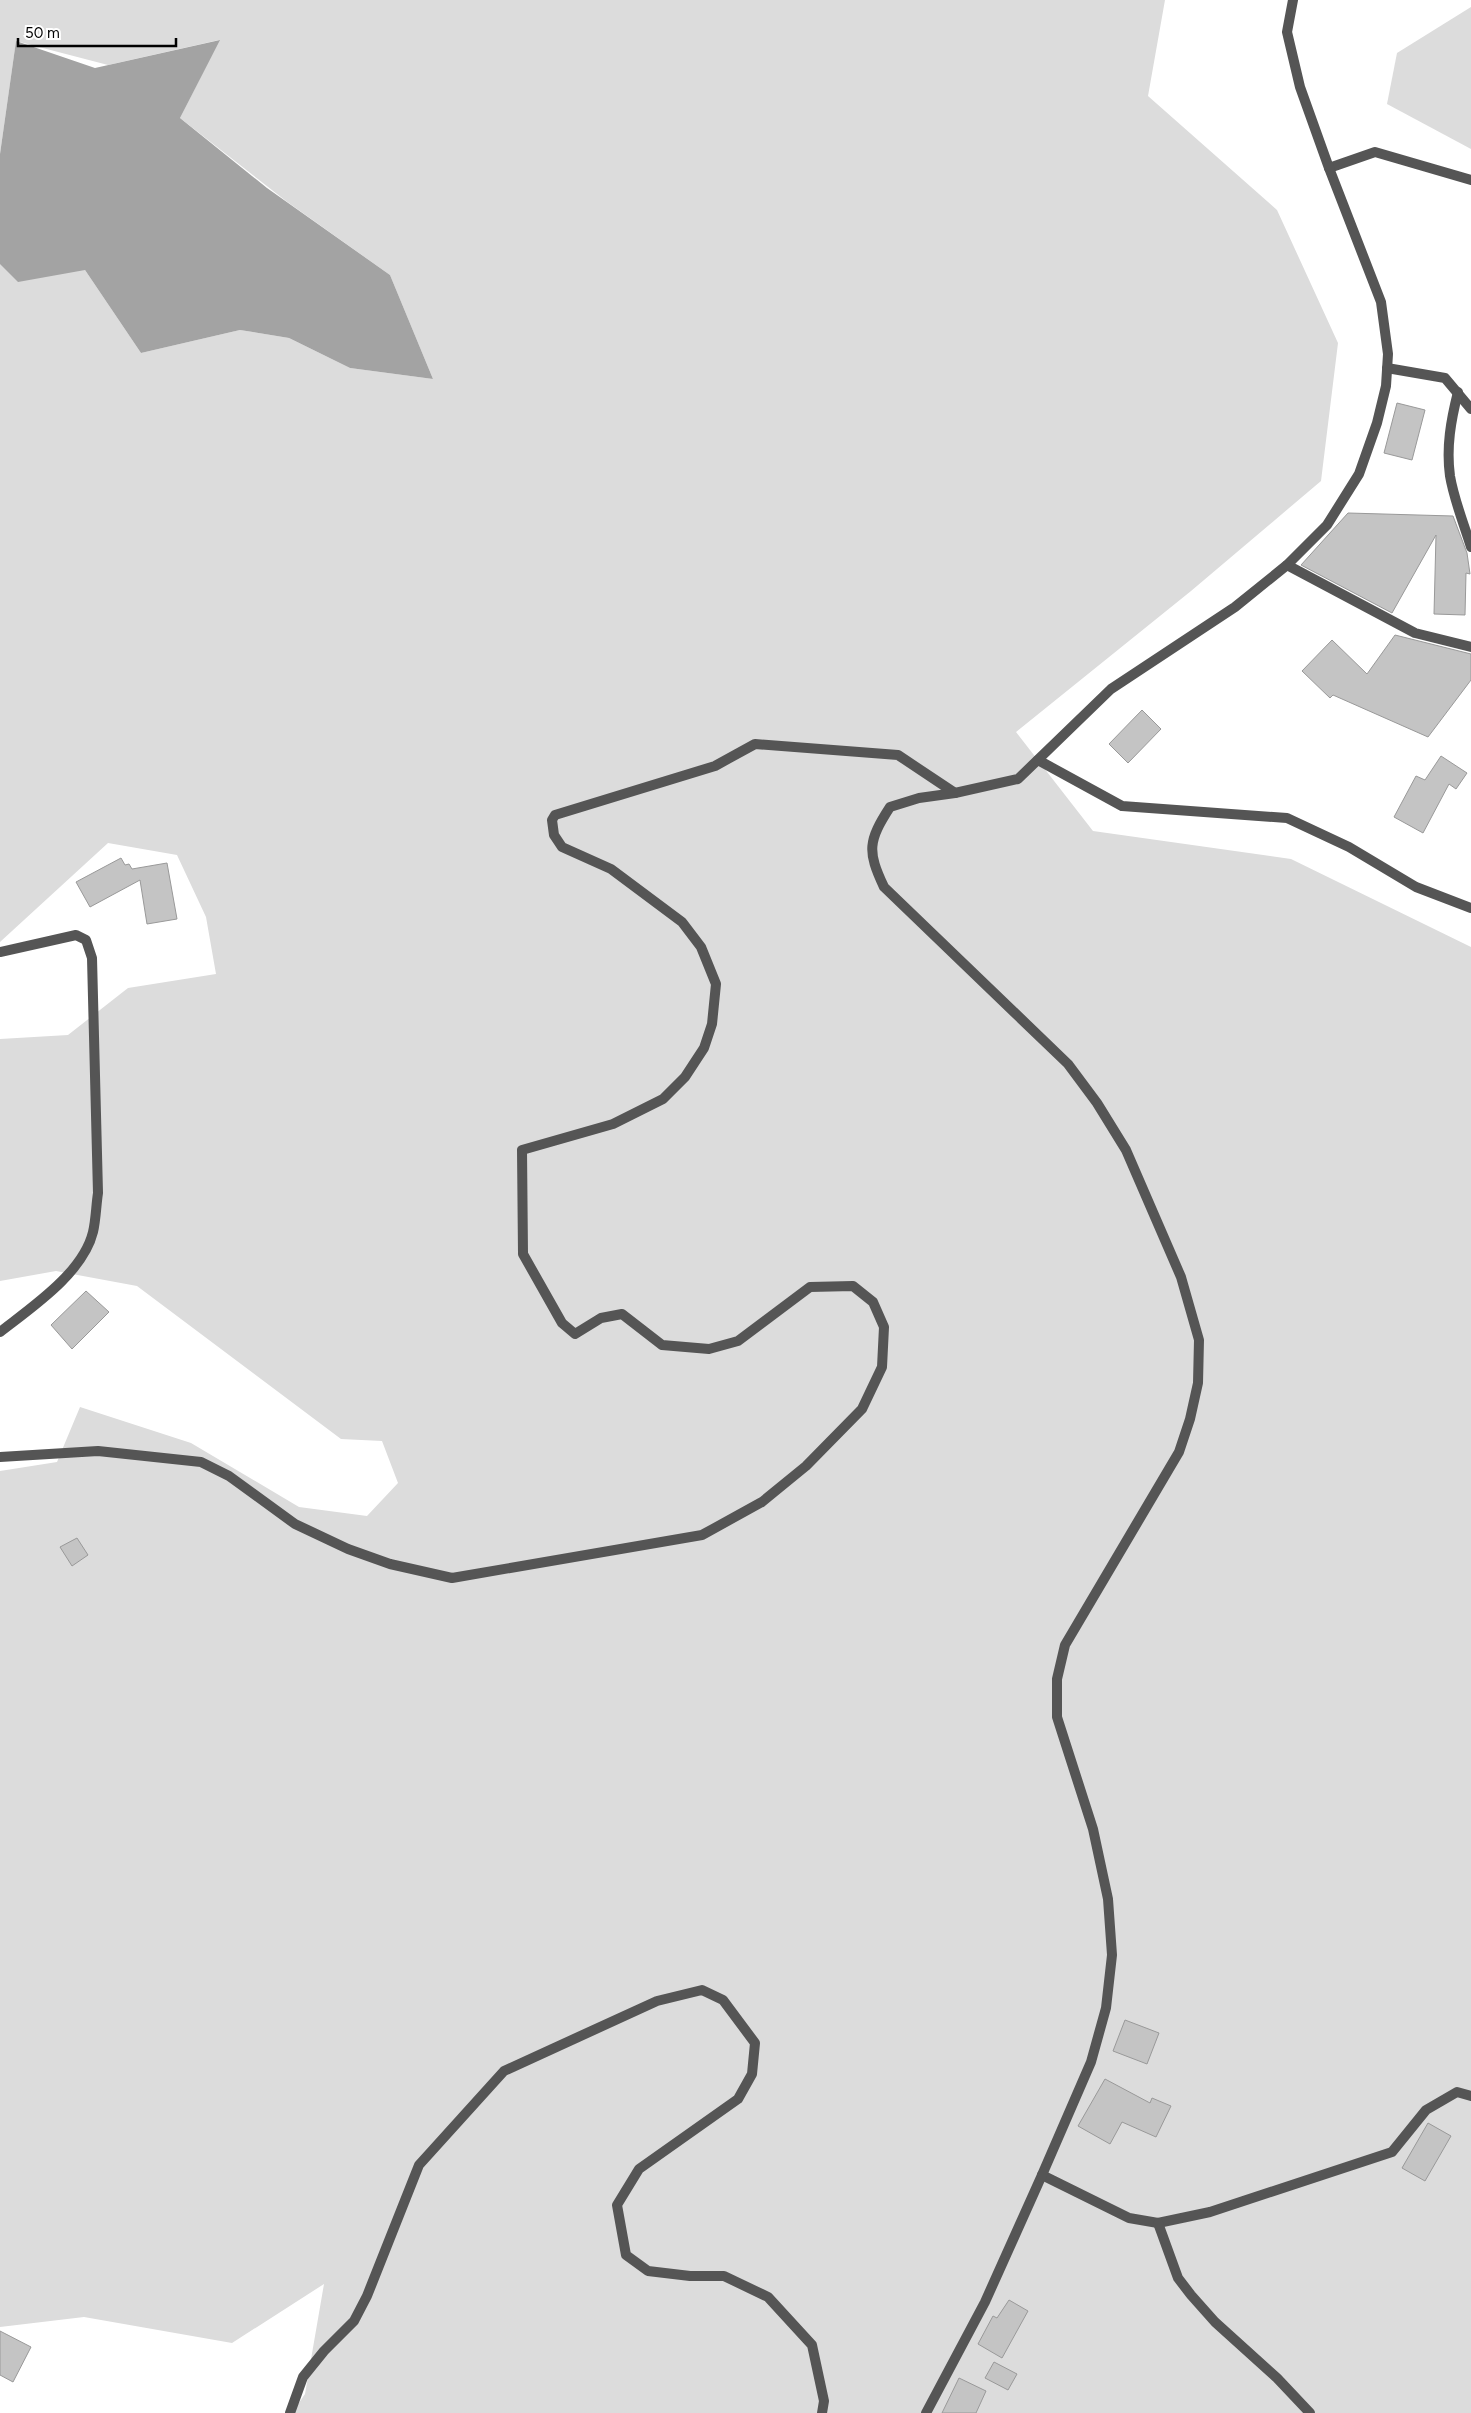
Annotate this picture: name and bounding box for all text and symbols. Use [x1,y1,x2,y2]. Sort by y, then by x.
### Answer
scale bar [18,15,175,47]
text: 50 m [25,24,60,42]

